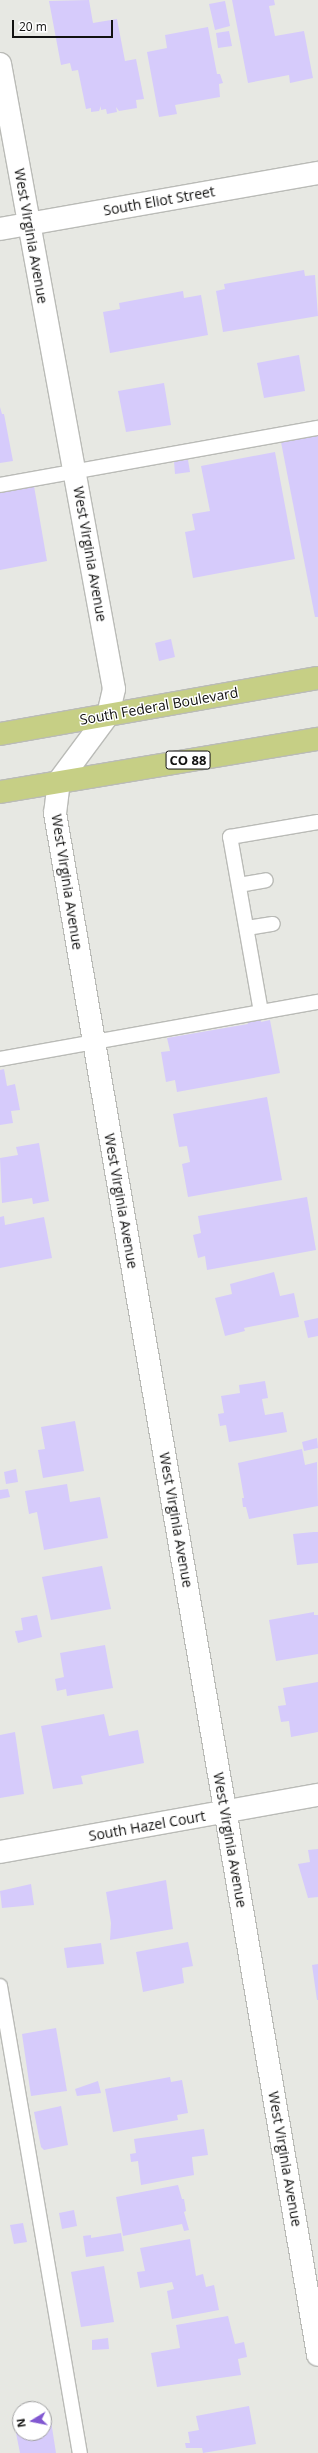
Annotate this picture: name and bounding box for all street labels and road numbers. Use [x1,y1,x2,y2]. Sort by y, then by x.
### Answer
street label: West Virginia Avenue [11,167,51,305]
street label: South Eliot Street [102,183,216,219]
street label: West Virginia Avenue [70,485,110,623]
street label: South Federal Boulevard [78,684,240,728]
road number: CO 88 [165,749,211,771]
street label: West Virginia Avenue [48,813,86,951]
street label: West Virginia Avenue [101,1132,141,1270]
street label: West Virginia Avenue [156,1451,196,1589]
street label: West Virginia Avenue [210,1771,250,1909]
street label: South Hazel Court [87,1807,207,1845]
street label: West Virginia Avenue [265,2090,305,2228]

